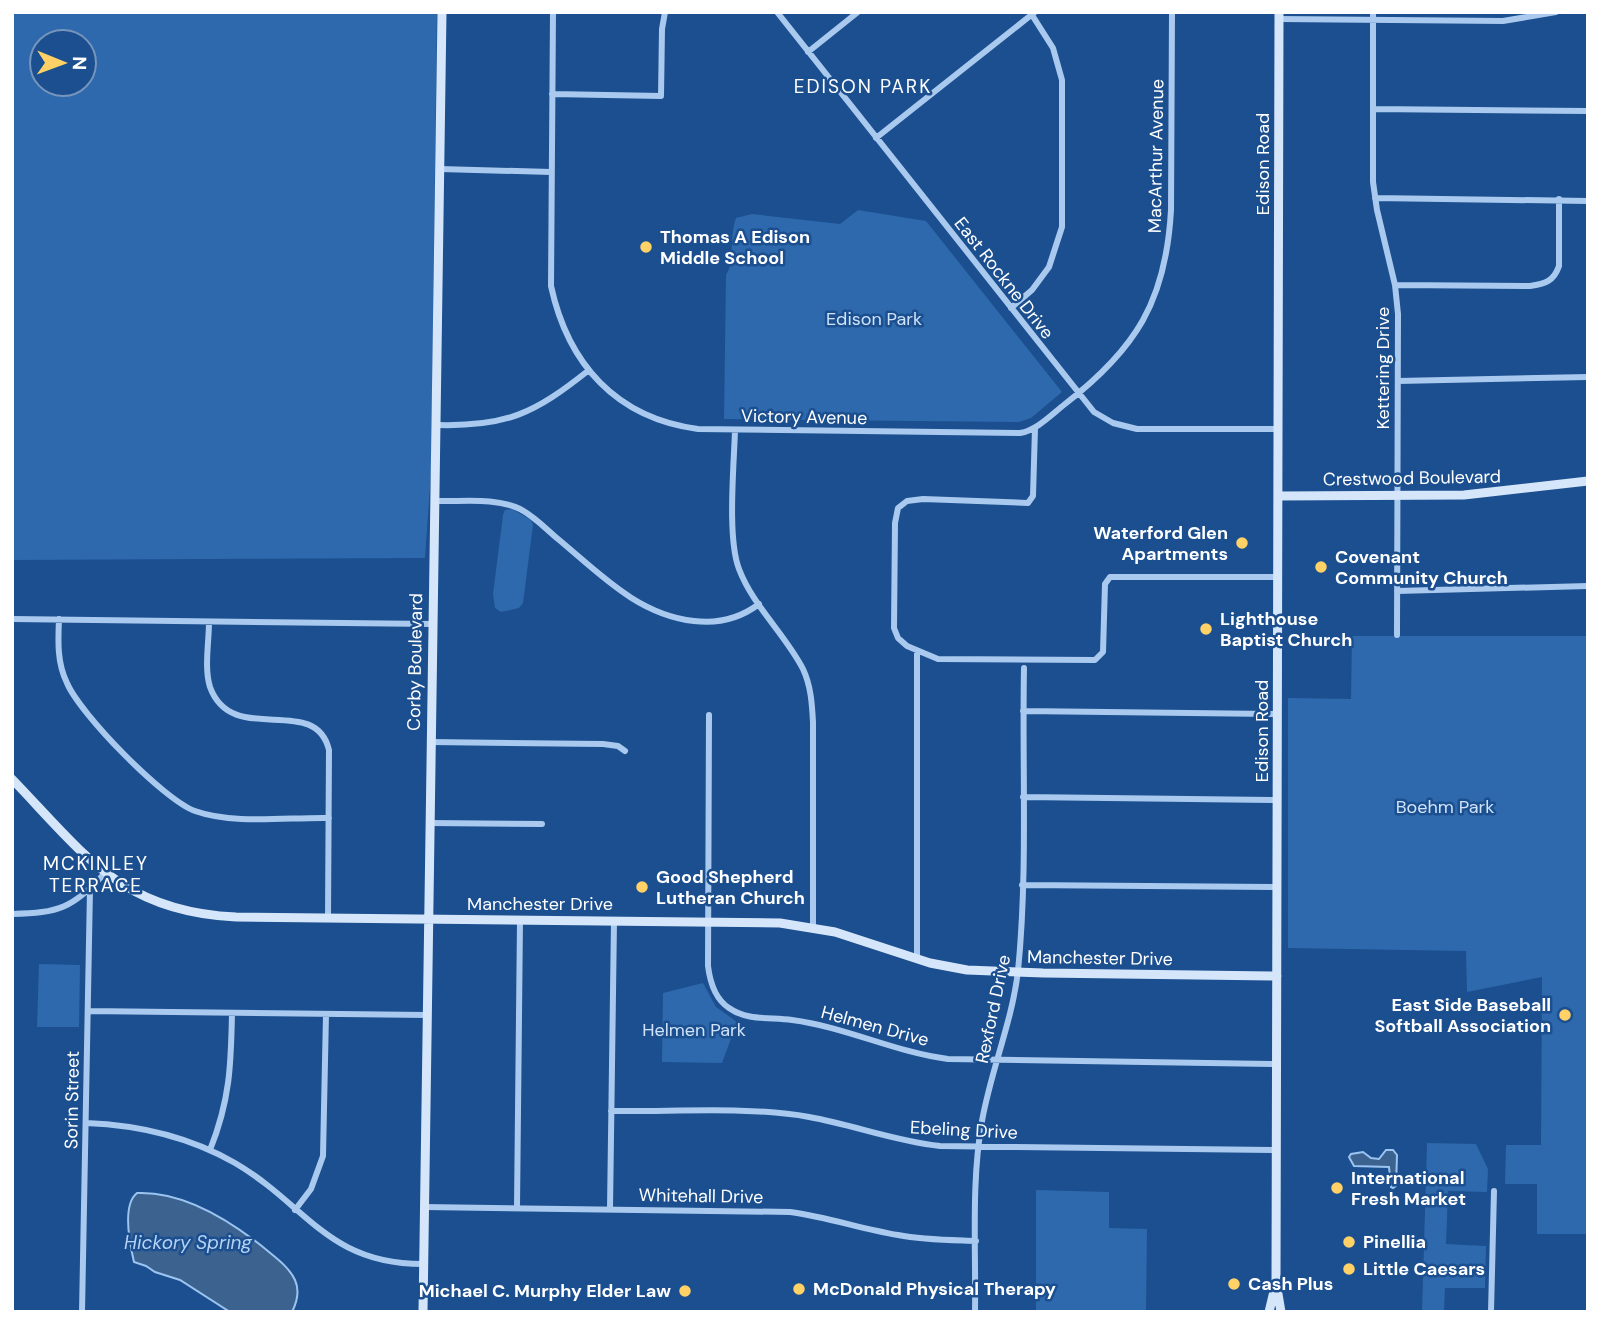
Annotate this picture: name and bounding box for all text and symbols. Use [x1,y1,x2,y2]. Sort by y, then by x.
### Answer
north arrow [28,28,98,98]
text: N [67,56,92,70]
district label: EDISON PARK [794,74,932,99]
street label: MacArthur Avenue [1143,79,1169,233]
street label: Edison Road [1251,113,1275,215]
street label: East Rockne Drive [949,212,1059,344]
place label: Thomas A Edison Middle School [660,225,810,270]
marker: Thomas A Edison Middle School [638,239,654,255]
park label: Edison Park [826,307,922,331]
street label: Kettering Drive [1371,307,1395,429]
street label: Victory Avenue [741,404,867,430]
street label: Crestwood Boulevard [1323,464,1501,492]
place label: Waterford Glen Apartments [1093,521,1228,566]
marker: Waterford Glen Apartments [1234,535,1250,551]
place label: Covenant Community Church [1335,545,1508,590]
marker: Covenant Community Church [1313,559,1329,575]
street label: Corby Boulevard [402,593,428,731]
place label: Lighthouse Baptist Church [1220,607,1352,652]
marker: Lighthouse Baptist Church [1198,621,1214,637]
street label: Edison Road [1250,680,1274,782]
park label: Boehm Park [1396,795,1494,819]
district label: MCKINLEY TERRACE [43,851,149,898]
place label: Good Shepherd Lutheran Church [656,865,805,910]
marker: Good Shepherd Lutheran Church [634,879,650,895]
street label: Manchester Drive [467,892,613,916]
street label: Manchester Drive [1027,945,1173,971]
street label: Rexford Drive [970,953,1016,1065]
place label: East Side Baseball Softball Association [1374,993,1551,1038]
street label: Helmen Drive [819,1000,931,1052]
marker: East Side Baseball Softball Association [1557,1007,1573,1023]
park label: Helmen Park [642,1018,746,1042]
street label: Sorin Street [59,1051,85,1149]
street label: Ebeling Drive [910,1115,1018,1145]
place label: International Fresh Market [1351,1166,1466,1211]
marker: International Fresh Market [1329,1180,1345,1196]
street label: Whitehall Drive [638,1183,764,1209]
water label: Hickory Spring [124,1230,252,1255]
place label: Pinellia [1363,1230,1426,1254]
marker: Pinellia [1341,1234,1357,1250]
place label: Little Caesars [1363,1257,1485,1281]
marker: Little Caesars [1341,1261,1357,1277]
place label: Cash Plus [1248,1272,1333,1296]
marker: Cash Plus [1226,1276,1242,1292]
place label: McDonald Physical Therapy [813,1277,1056,1301]
place label: Michael C. Murphy Elder Law [419,1279,671,1303]
marker: McDonald Physical Therapy [791,1281,807,1297]
marker: Michael C. Murphy Elder Law [677,1283,693,1299]

